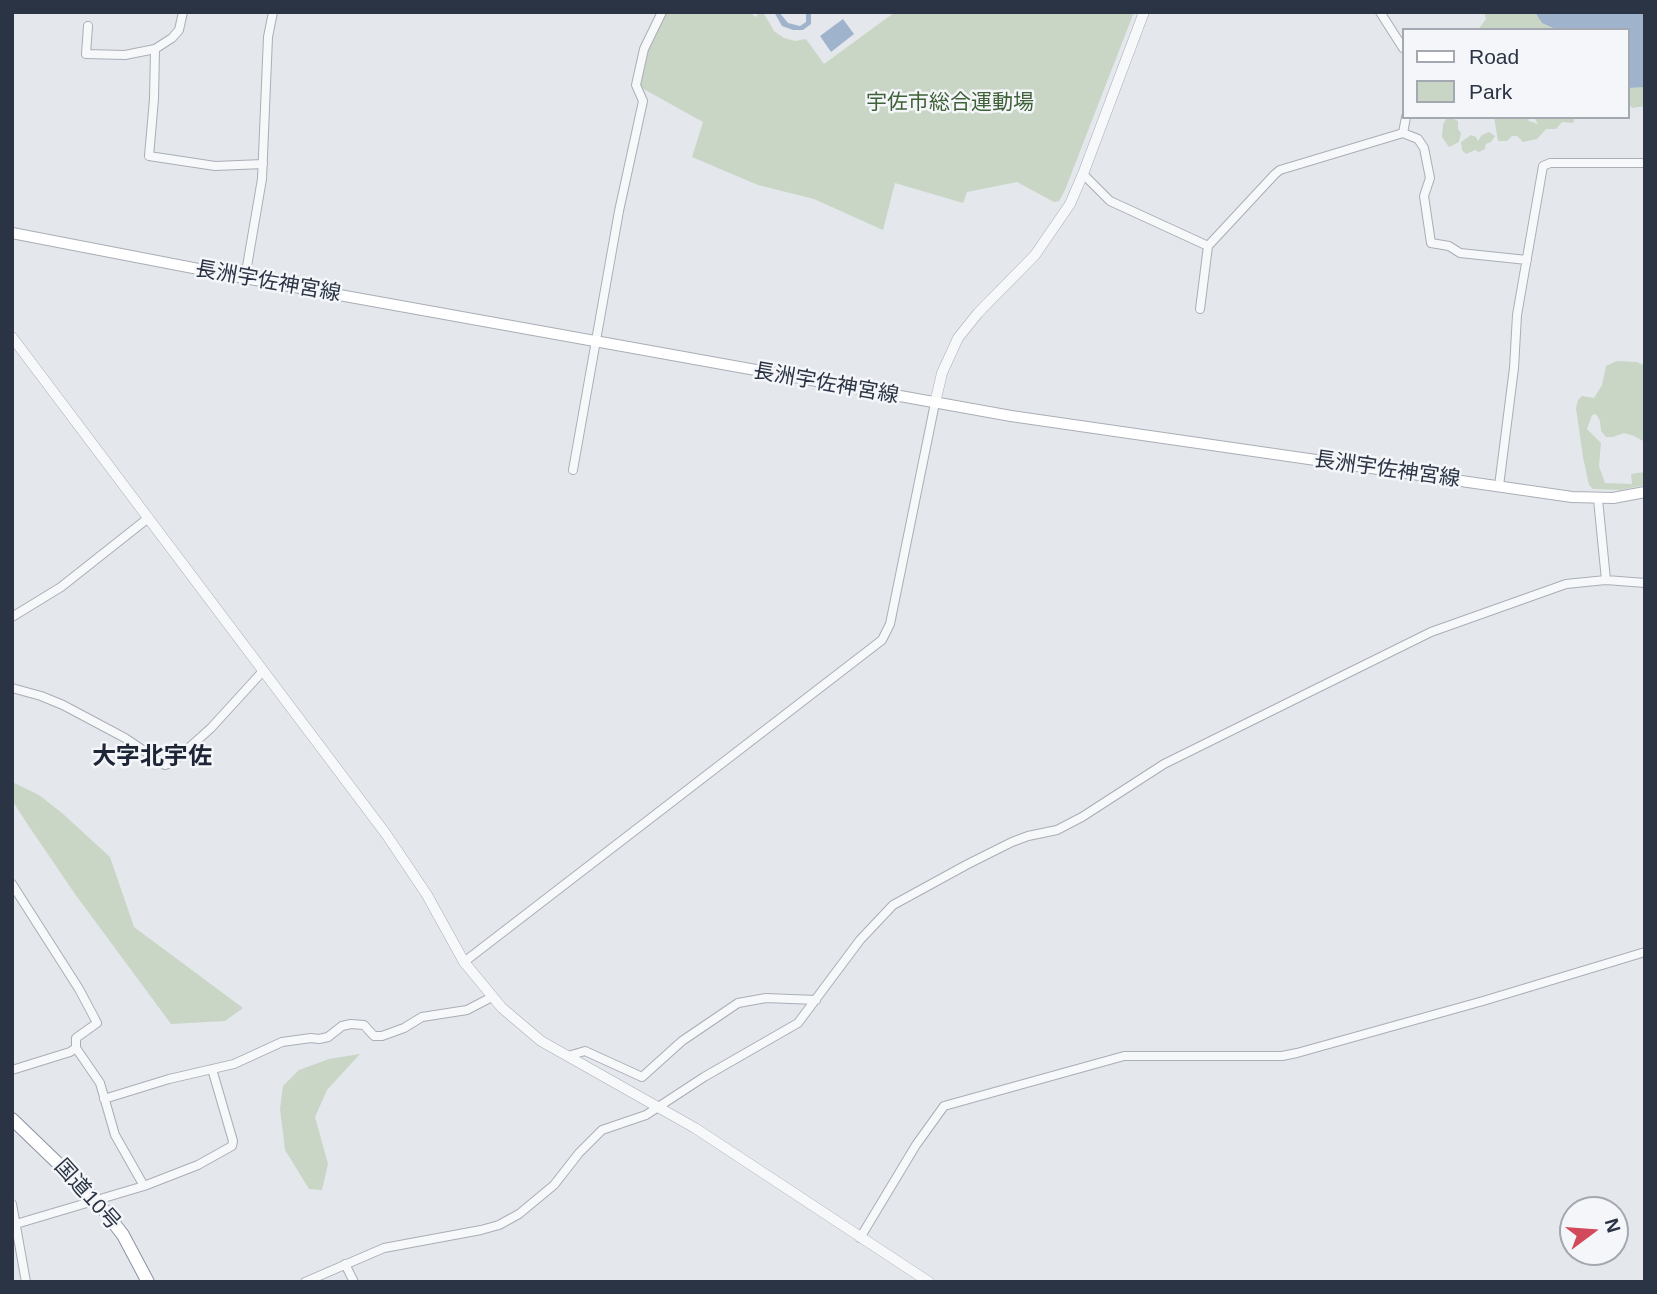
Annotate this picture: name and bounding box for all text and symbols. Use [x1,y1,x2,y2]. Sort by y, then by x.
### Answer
legend [1402,28,1629,119]
text: Road [1469,45,1519,68]
text: Park [1469,80,1512,103]
park label: 宇佐市総合運動場 [866,90,1034,116]
street label: 長洲宇佐神宮線 [193,257,343,307]
street label: 長洲宇佐神宮線 [751,359,901,409]
street label: 長洲宇佐神宮線 [1312,447,1462,493]
district label: 大字北宇佐 [92,743,212,771]
street label: 国道10号 [49,1154,125,1236]
north arrow [1559,1196,1629,1266]
text: N [1601,1216,1625,1235]

